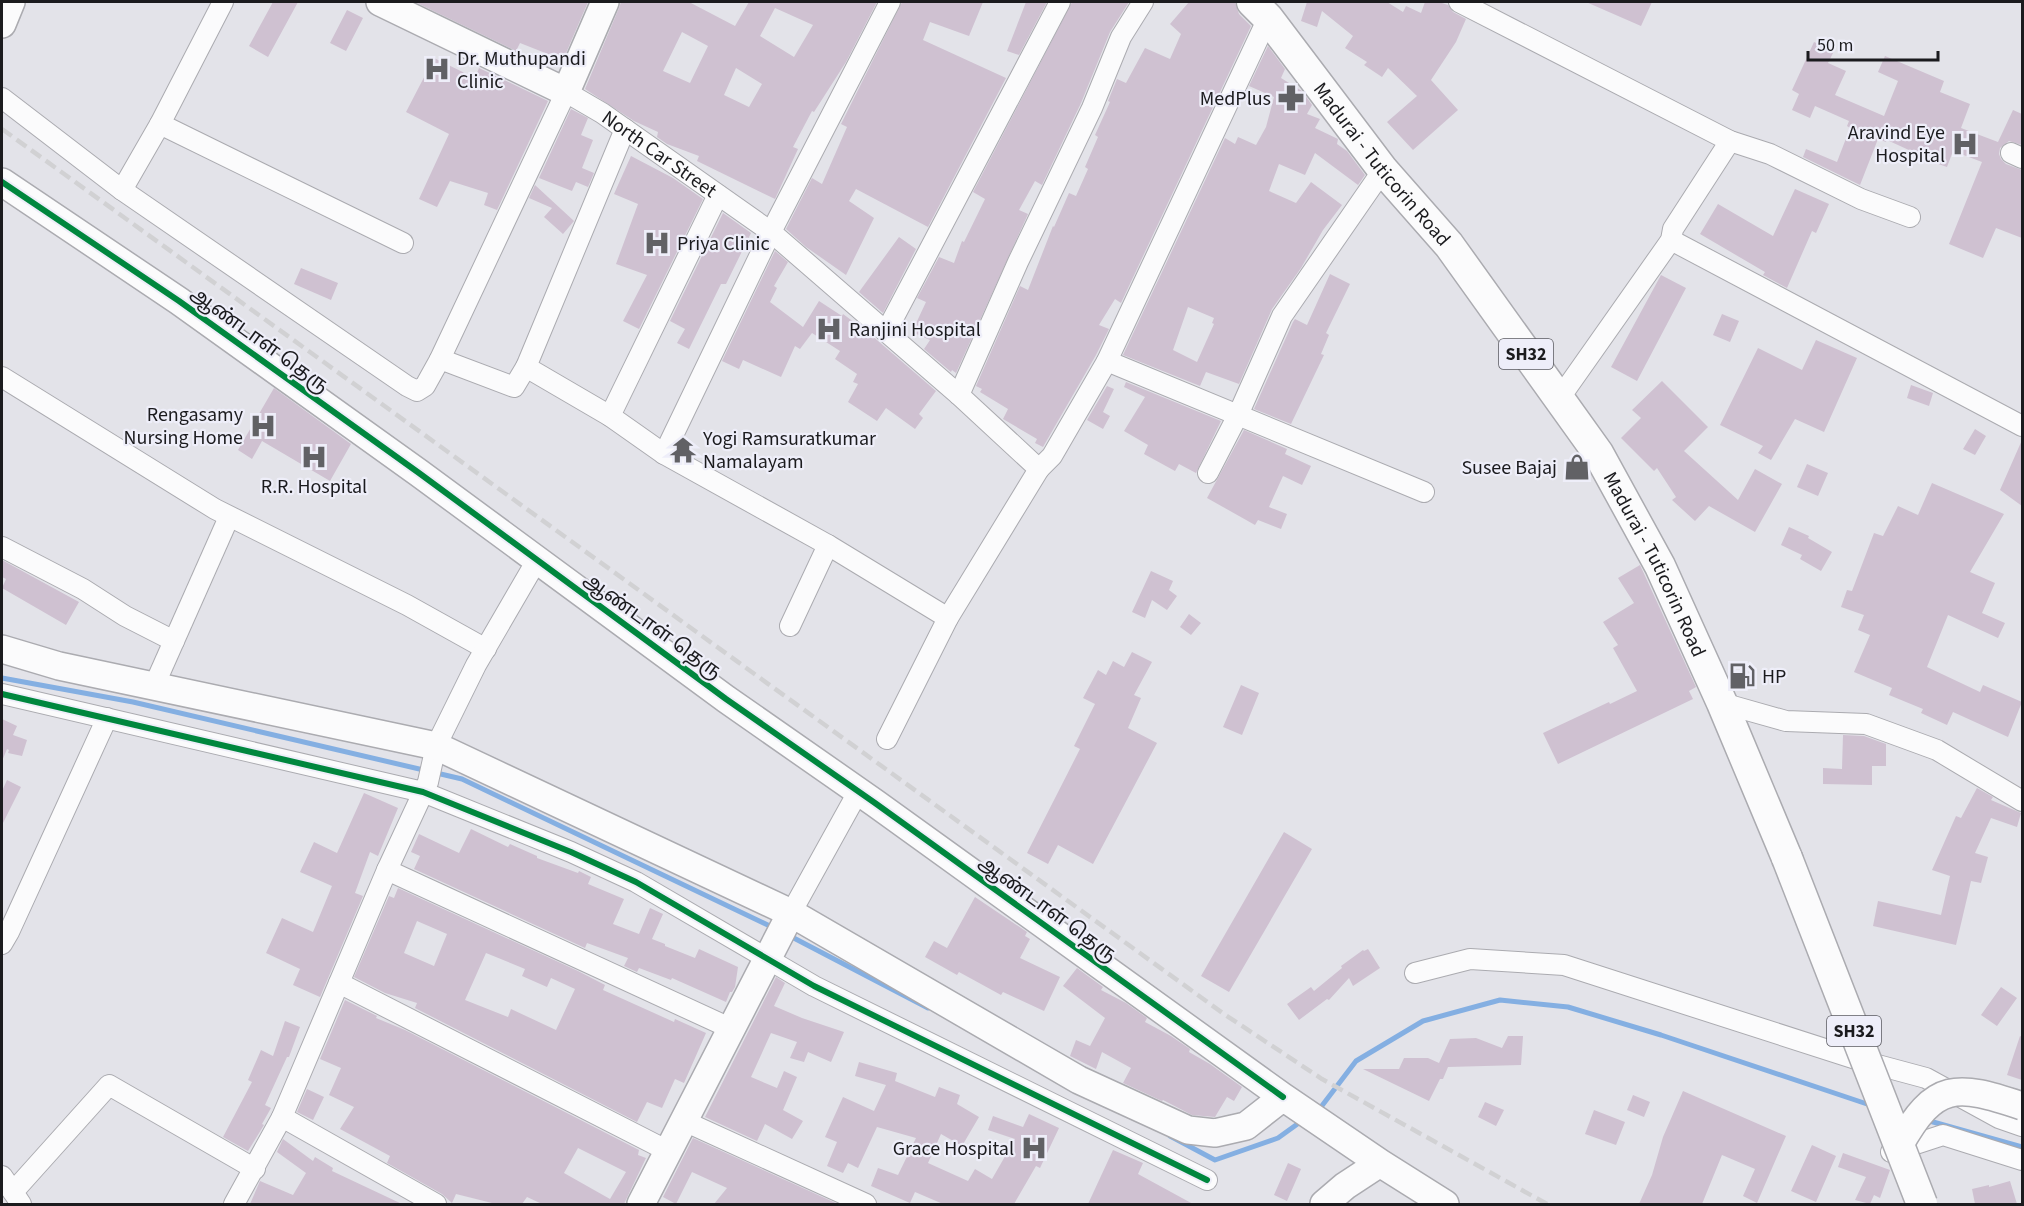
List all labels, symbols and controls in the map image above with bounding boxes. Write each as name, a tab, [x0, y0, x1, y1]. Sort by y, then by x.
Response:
scale bar	[1808, 24, 1938, 62]
text: 50 m	[1817, 33, 1853, 58]
place label: Dr. Muthupandi Clinic	[457, 45, 586, 96]
hospital icon: Dr. Muthupandi Clinic	[422, 54, 452, 84]
street label: Madurai - Tuticorin Road	[1306, 77, 1457, 253]
pharmacy icon: MedPlus	[1276, 83, 1306, 113]
place label: MedPlus	[1200, 85, 1271, 113]
street label: North Car Street	[596, 104, 723, 205]
place label: Aravind Eye Hospital	[1848, 119, 1945, 170]
hospital icon: Aravind Eye Hospital	[1950, 129, 1980, 159]
hospital icon: Priya Clinic	[642, 228, 672, 258]
place label: Priya Clinic	[677, 230, 770, 258]
street label: ஆண்டாள் தெரு	[184, 280, 334, 400]
hospital icon: Ranjini Hospital	[814, 314, 844, 344]
place label: Ranjini Hospital	[849, 316, 981, 344]
road number: SH32	[1499, 339, 1553, 369]
place label: Rengasamy Nursing Home	[124, 401, 244, 452]
hospital icon: Rengasamy Nursing Home	[248, 411, 278, 441]
place label: Yogi Ramsuratkumar Namalayam	[702, 425, 876, 476]
temple icon: Yogi Ramsuratkumar Namalayam	[668, 435, 698, 465]
hospital icon: R.R. Hospital	[299, 442, 329, 472]
shop icon: Susee Bajaj	[1562, 452, 1592, 482]
place label: Susee Bajaj	[1461, 454, 1557, 482]
street label: Madurai - Tuticorin Road	[1596, 467, 1712, 662]
place label: R.R. Hospital	[261, 473, 367, 501]
street label: ஆண்டாள் தெரு	[577, 566, 727, 686]
fuel station icon: HP	[1727, 661, 1757, 691]
place label: HP	[1762, 663, 1786, 691]
street label: ஆண்டாள் தெரு	[972, 849, 1122, 969]
road number: SH32	[1827, 1016, 1881, 1046]
hospital icon: Grace Hospital	[1019, 1133, 1049, 1163]
place label: Grace Hospital	[893, 1135, 1014, 1163]

